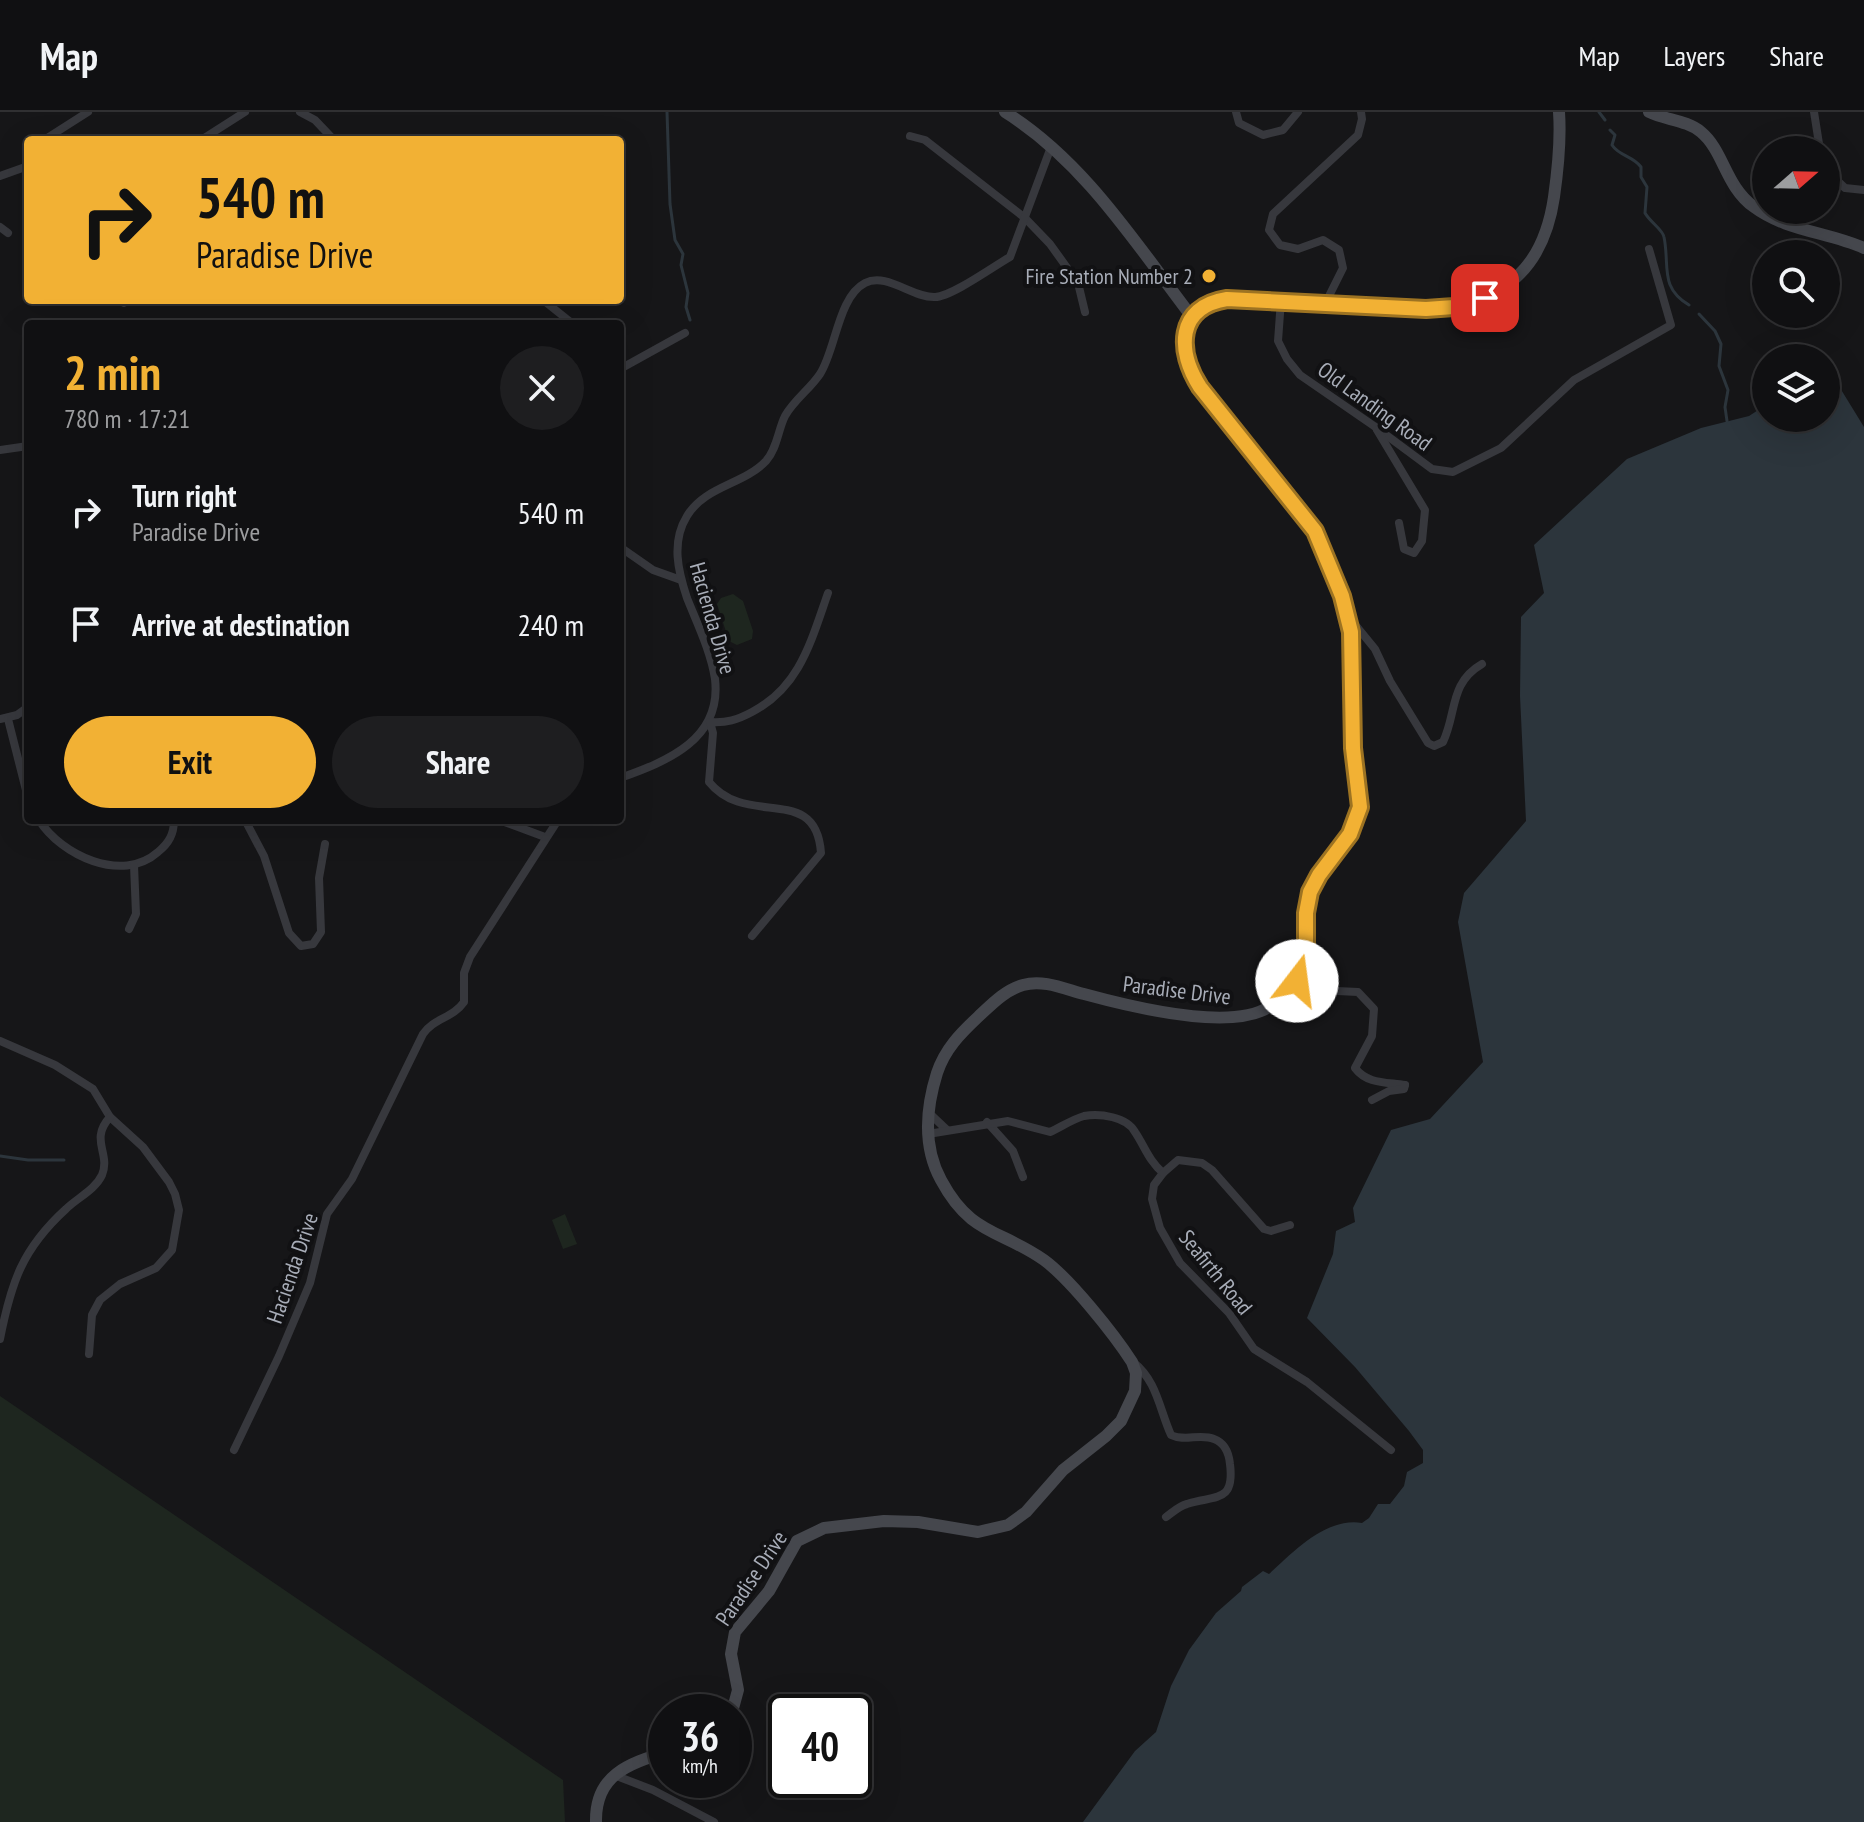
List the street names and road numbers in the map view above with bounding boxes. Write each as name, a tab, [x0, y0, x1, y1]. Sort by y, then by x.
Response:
street label: Old Landing Road	[1312, 355, 1438, 457]
street label: Hacienda Drive	[684, 559, 742, 677]
street label: Paradise Drive	[1121, 969, 1233, 1011]
street label: Hacienda Drive	[260, 1209, 324, 1327]
street label: Seafirth Road	[1173, 1224, 1259, 1320]
street label: Paradise Drive	[709, 1525, 793, 1631]

